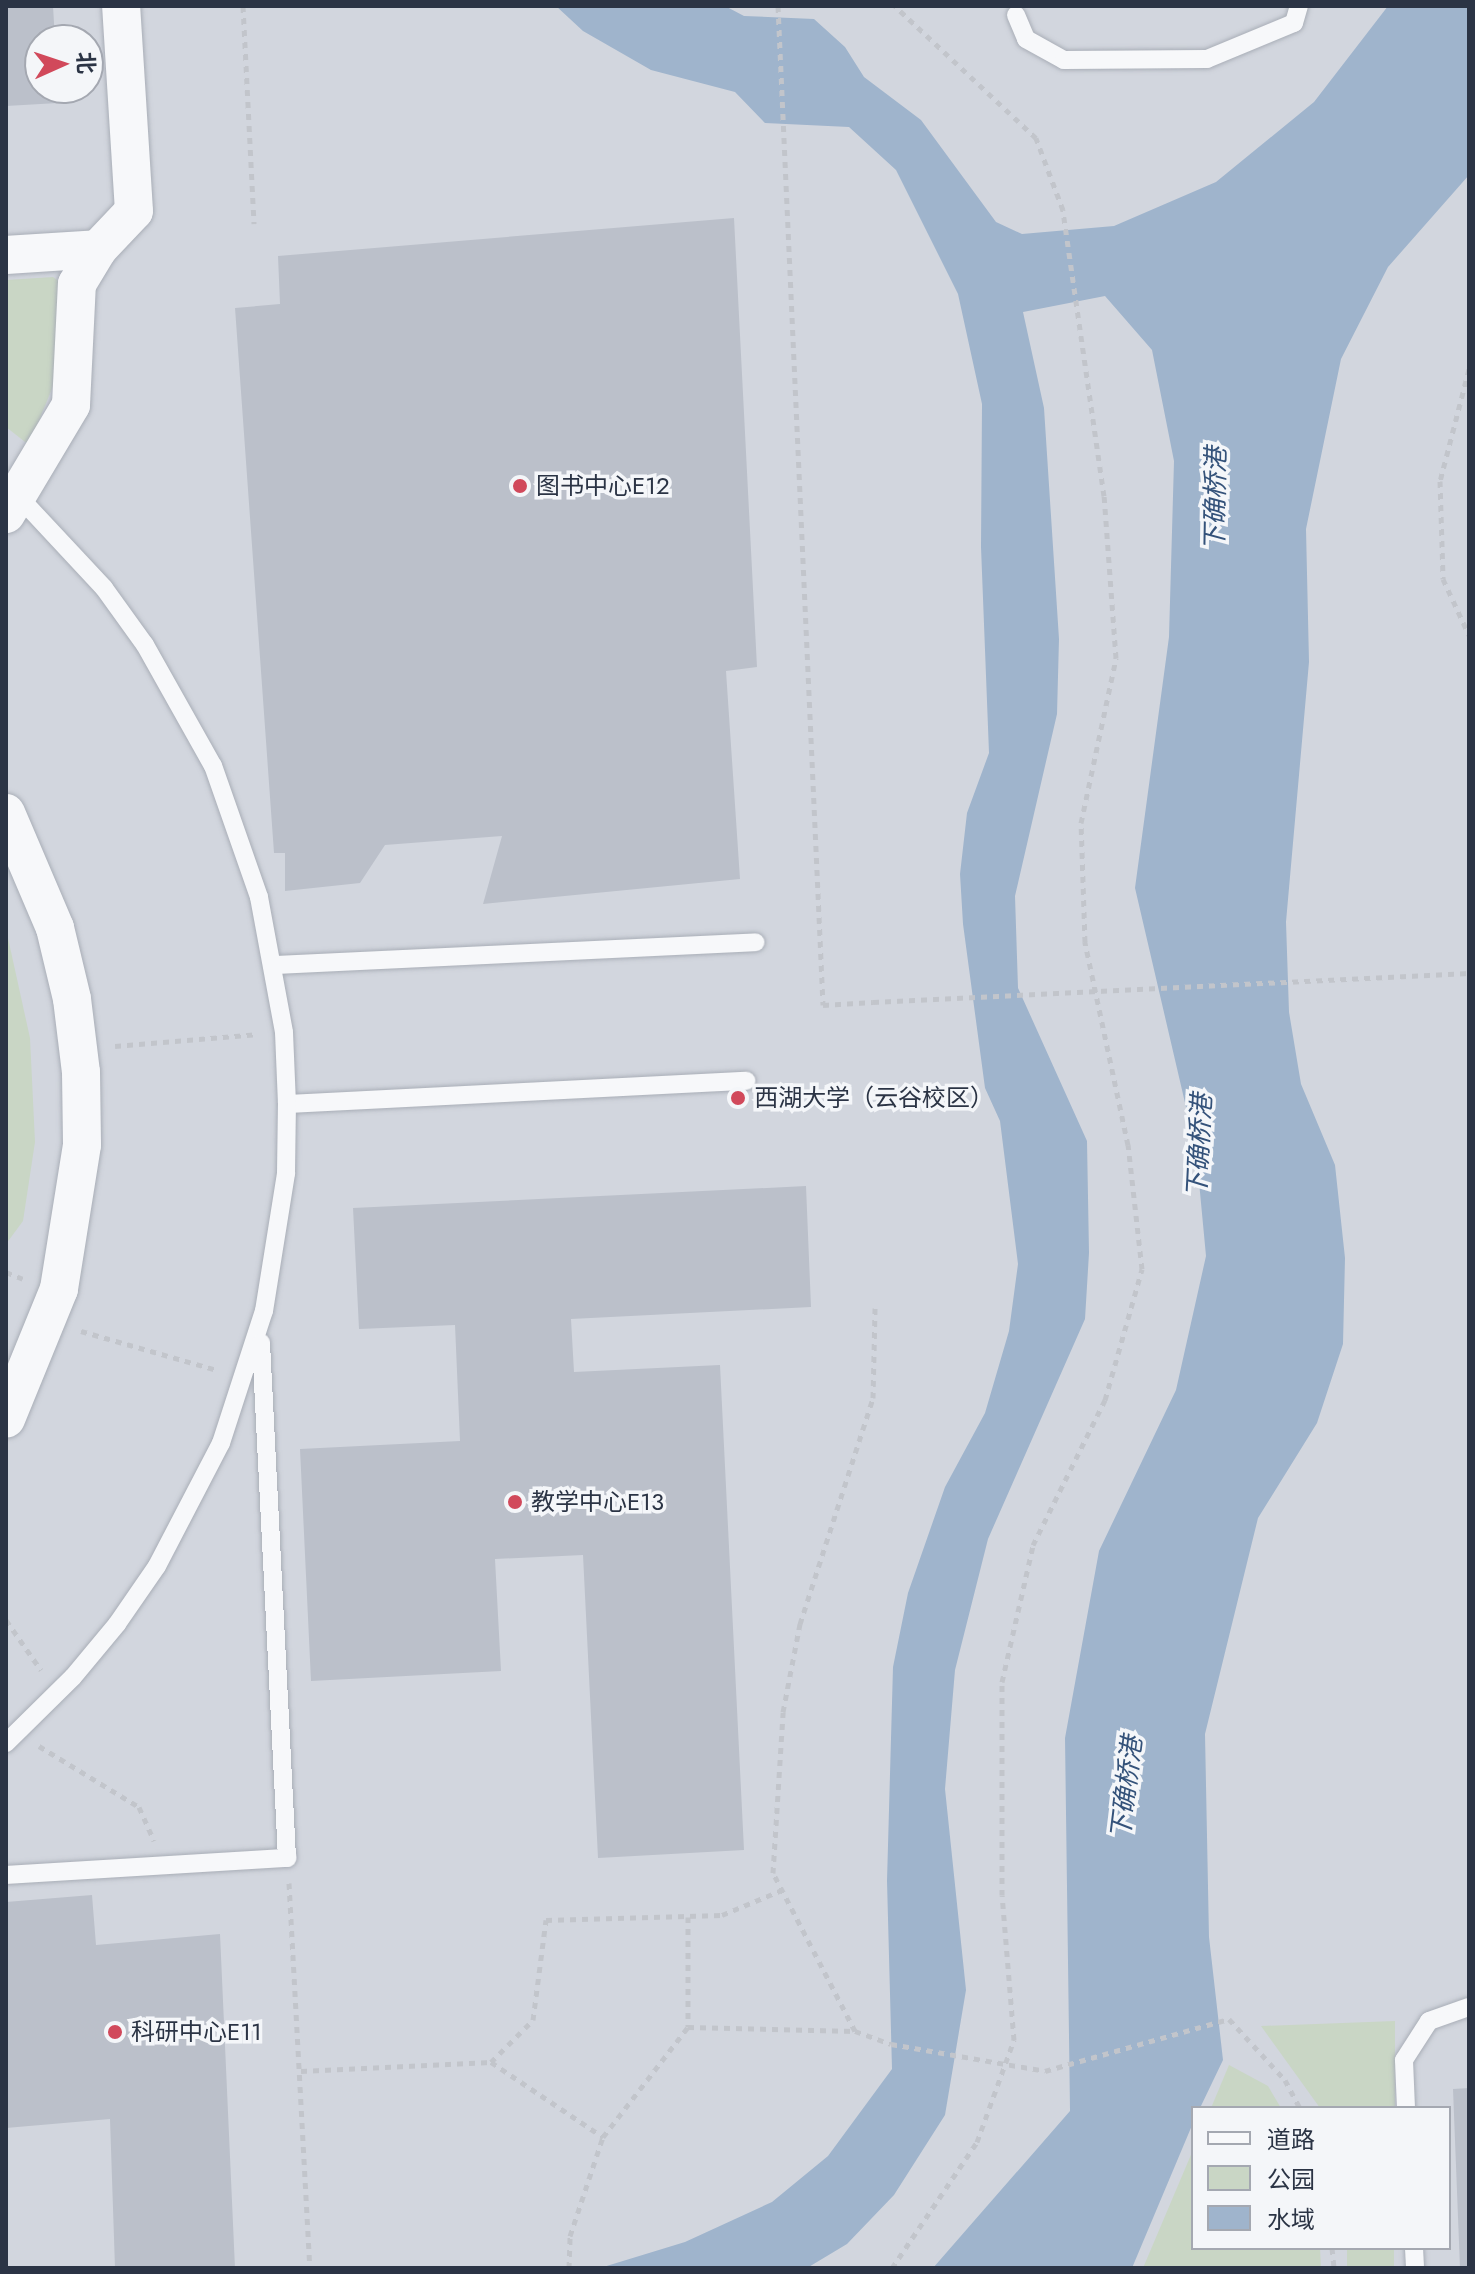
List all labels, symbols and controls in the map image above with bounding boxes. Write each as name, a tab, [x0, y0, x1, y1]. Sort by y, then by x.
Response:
north arrow	[24, 24, 104, 104]
text: 北	[69, 51, 103, 75]
water label: 下确桥港	[1199, 447, 1233, 551]
place label: 图书中心E12	[536, 472, 670, 500]
marker: 图书中心E12	[511, 477, 529, 495]
place label: 西湖大学（云谷校区）	[754, 1084, 994, 1112]
marker: 西湖大学（云谷校区）	[729, 1089, 747, 1107]
water label: 下确桥港	[1182, 1093, 1218, 1199]
place label: 教学中心E13	[531, 1488, 664, 1516]
marker: 教学中心E13	[506, 1493, 524, 1511]
water label: 下确桥港	[1105, 1734, 1149, 1842]
place label: 科研中心E11	[131, 2018, 262, 2046]
marker: 科研中心E11	[106, 2023, 124, 2041]
legend	[1191, 2106, 1451, 2250]
text: 道路	[1267, 2122, 1315, 2157]
text: 公园	[1267, 2162, 1315, 2197]
text: 水域	[1267, 2202, 1315, 2237]

